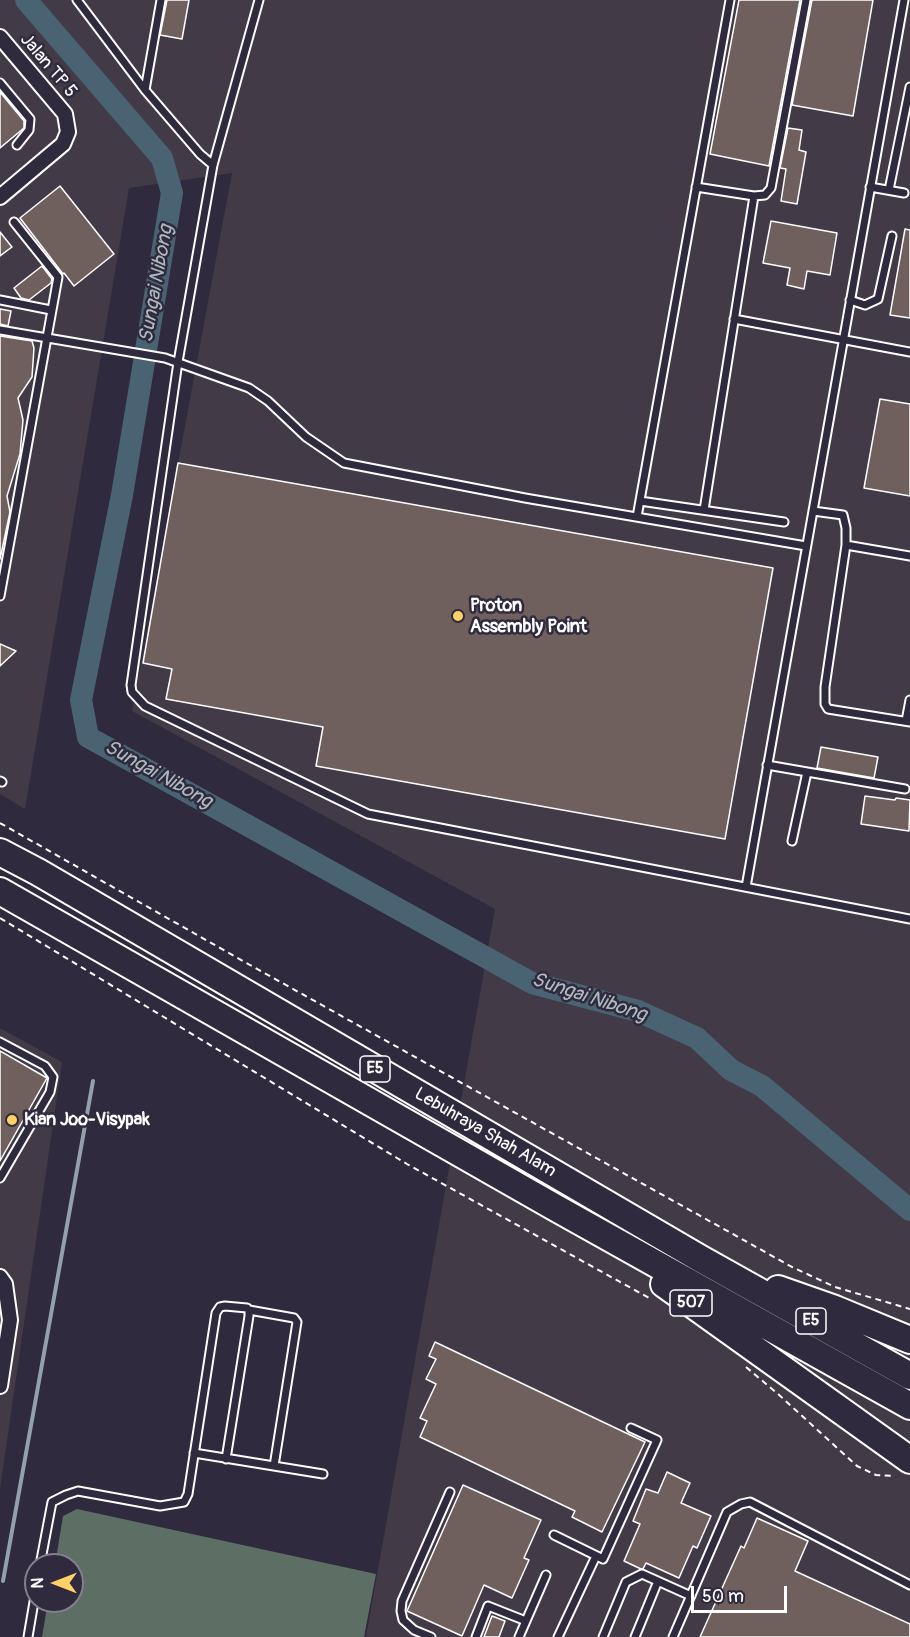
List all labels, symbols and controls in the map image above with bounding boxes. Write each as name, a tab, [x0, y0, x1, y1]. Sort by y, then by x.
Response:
street label: Jalan TP 5	[15, 30, 81, 102]
water label: Sungai Nibong	[135, 223, 179, 345]
place label: Proton Assembly Point	[470, 595, 587, 638]
marker: Proton Assembly Point	[451, 609, 465, 623]
water label: Sungai Nibong	[100, 736, 216, 814]
water label: Sungai Nibong	[529, 968, 649, 1028]
road number: E5	[360, 1056, 390, 1082]
street label: Lebuhraya Shah Alam	[410, 1084, 560, 1182]
place label: Kian Joo-Visypak	[24, 1109, 150, 1131]
marker: Kian Joo-Visypak	[5, 1113, 19, 1127]
road number: 507	[670, 1290, 712, 1316]
road number: E5	[796, 1308, 826, 1334]
north arrow	[24, 1553, 84, 1613]
scale bar	[694, 1574, 790, 1612]
text: N	[28, 1578, 48, 1588]
text: 50 m	[702, 1585, 744, 1608]

